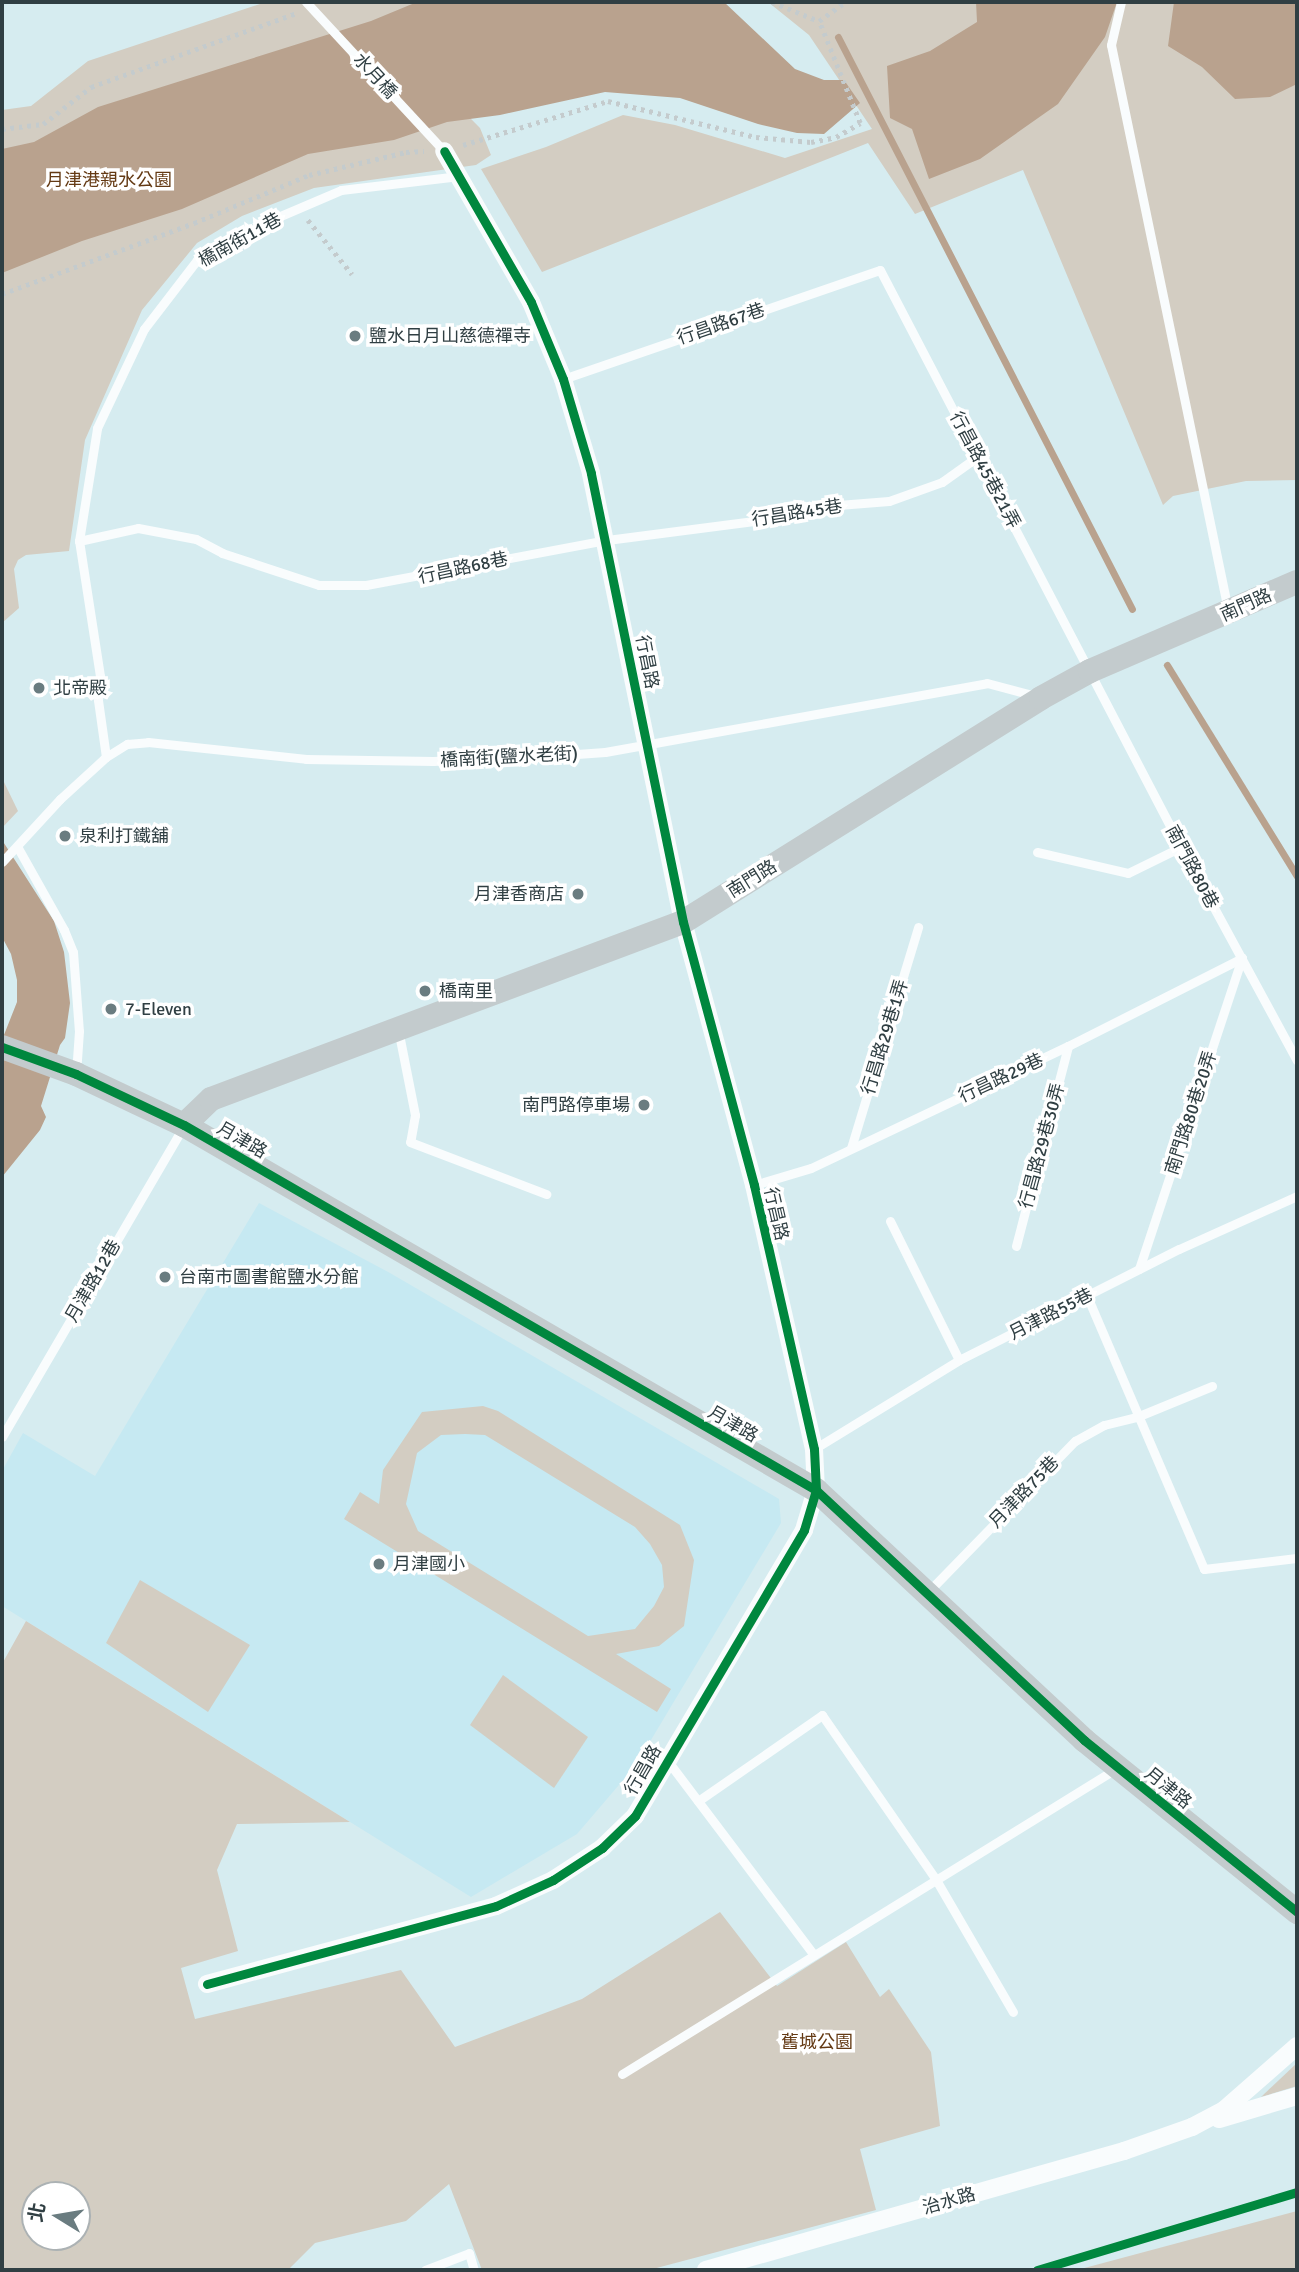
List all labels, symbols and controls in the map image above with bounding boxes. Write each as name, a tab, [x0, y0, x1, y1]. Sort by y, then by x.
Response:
street label: 水月橋	[349, 49, 401, 103]
park label: 月津港親水公園	[46, 169, 172, 191]
street label: 橋南街11巷	[195, 208, 285, 272]
street label: 行昌路67巷	[674, 299, 768, 349]
place label: 鹽水日月山慈德禪寺	[369, 325, 531, 347]
marker: 鹽水日月山慈德禪寺	[347, 328, 363, 344]
street label: 行昌路45巷21弄	[945, 408, 1025, 532]
street label: 行昌路45巷	[750, 495, 844, 531]
street label: 行昌路68巷	[416, 548, 510, 588]
street label: 南門路	[1217, 584, 1275, 626]
street label: 行昌路	[631, 633, 663, 691]
place label: 北帝殿	[53, 677, 107, 699]
marker: 北帝殿	[31, 680, 47, 696]
street label: 橋南街(鹽水老街)	[440, 743, 578, 771]
street label: 南門路80巷	[1161, 822, 1223, 912]
place label: 泉利打鐵舖	[79, 825, 169, 847]
marker: 泉利打鐵舖	[57, 828, 73, 844]
street label: 南門路	[723, 856, 781, 902]
place label: 月津香商店	[474, 883, 564, 905]
marker: 月津香商店	[570, 886, 586, 902]
street label: 行昌路29巷1弄	[857, 977, 913, 1097]
place label: 橋南里	[439, 980, 493, 1002]
marker: 橋南里	[417, 983, 433, 999]
place label: 7-Eleven	[125, 998, 192, 1020]
marker: 7-Eleven	[103, 1001, 119, 1017]
street label: 南門路80巷20弄	[1161, 1048, 1221, 1178]
street label: 行昌路29巷	[955, 1049, 1047, 1107]
street label: 行昌路29巷30弄	[1015, 1081, 1069, 1211]
place label: 南門路停車場	[522, 1094, 630, 1116]
marker: 南門路停車場	[636, 1097, 652, 1113]
street label: 月津路	[213, 1117, 271, 1163]
street label: 行昌路	[759, 1185, 793, 1243]
street label: 月津路12巷	[61, 1236, 125, 1326]
place label: 台南市圖書館鹽水分館	[179, 1266, 359, 1288]
marker: 台南市圖書館鹽水分館	[157, 1269, 173, 1285]
street label: 月津路55巷	[1005, 1284, 1097, 1344]
street label: 月津路	[704, 1401, 762, 1447]
street label: 月津路75巷	[984, 1452, 1064, 1532]
place label: 月津國小	[393, 1553, 465, 1575]
marker: 月津國小	[371, 1556, 387, 1572]
street label: 行昌路	[620, 1741, 666, 1799]
street label: 月津路	[1140, 1763, 1196, 1813]
park label: 舊城公園	[781, 2031, 853, 2053]
north arrow	[21, 2181, 91, 2251]
street label: 治水路	[920, 2183, 978, 2219]
text: 北	[24, 2201, 51, 2224]

